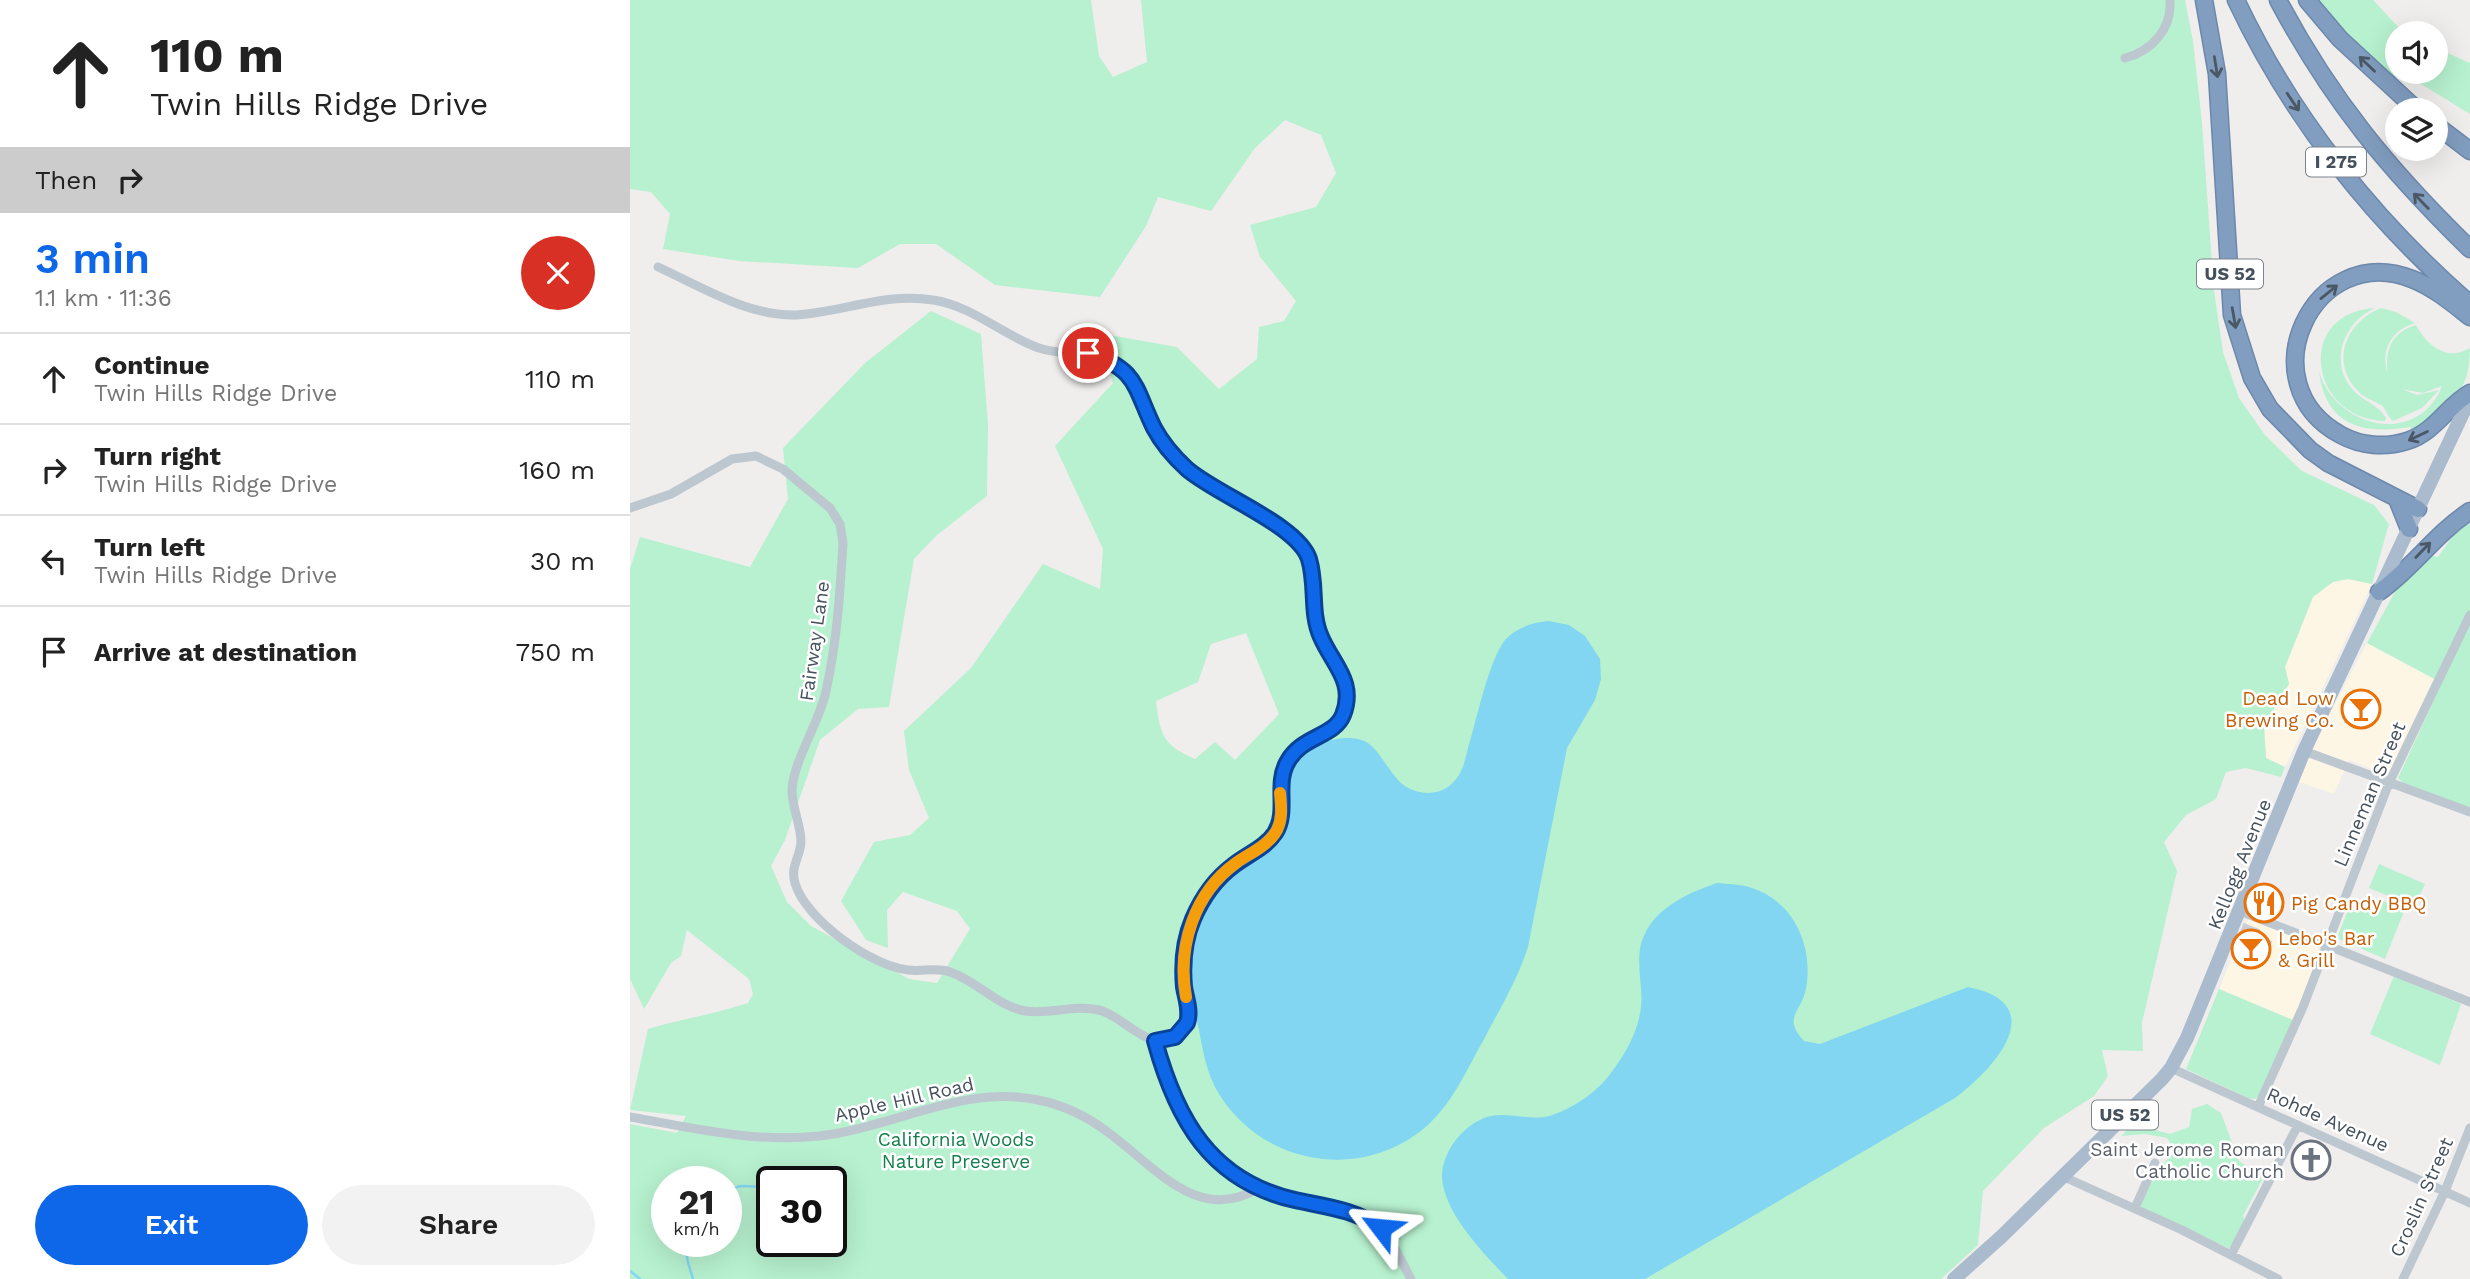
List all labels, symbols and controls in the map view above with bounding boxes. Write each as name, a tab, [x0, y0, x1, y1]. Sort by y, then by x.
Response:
map controls	[2385, 21, 2448, 161]
button: sound	[2385, 21, 2448, 84]
text: 110 m	[150, 26, 284, 84]
icon: ahead	[35, 28, 126, 119]
one-way arrow	[2210, 55, 2223, 78]
one-way arrow	[2358, 56, 2375, 73]
text: Twin Hills Ridge Drive	[150, 85, 488, 123]
one-way arrow	[2286, 92, 2300, 112]
button: layers	[2385, 98, 2448, 161]
road number: I 275	[2306, 148, 2366, 176]
icon: right	[111, 161, 149, 199]
text: Then	[35, 165, 97, 195]
one-way arrow	[2413, 193, 2430, 210]
text: 3 min	[35, 234, 150, 283]
button: close	[521, 236, 595, 310]
road number: US 52	[2197, 260, 2263, 288]
one-way arrow	[2319, 284, 2337, 299]
text: 1.1 km · 11:36	[35, 285, 172, 312]
one-way arrow	[2228, 306, 2241, 329]
pin	[1058, 323, 1118, 383]
icon: arrive	[1069, 334, 1107, 372]
text: Continue	[94, 350, 210, 380]
icon: ahead	[35, 360, 73, 398]
text: 110 m	[525, 364, 595, 394]
text: Twin Hills Ridge Drive	[94, 380, 337, 407]
one-way arrow	[2408, 429, 2429, 443]
text: Turn right	[94, 441, 221, 471]
icon: right	[35, 451, 73, 489]
text: 160 m	[519, 455, 595, 485]
text: Twin Hills Ridge Drive	[94, 471, 337, 498]
text: Turn left	[94, 532, 205, 562]
icon: left	[35, 542, 73, 580]
one-way arrow	[2415, 542, 2432, 559]
text: 30 m	[530, 546, 595, 576]
text: Twin Hills Ridge Drive	[94, 562, 337, 589]
street label: Fairway Lane	[795, 580, 834, 702]
icon: arrive	[35, 633, 73, 671]
text: Arrive at destination	[94, 637, 357, 667]
text: 750 m	[515, 637, 595, 667]
place label: Dead Low Brewing Co.	[2225, 687, 2334, 732]
bar icon: Dead Low Brewing Co.	[2340, 688, 2382, 730]
street label: Linneman Street	[2329, 718, 2410, 870]
street label: Kellogg Avenue	[2203, 796, 2276, 933]
restaurant icon: Pig Candy BBQ	[2243, 882, 2285, 924]
place label: Pig Candy BBQ	[2291, 892, 2427, 915]
place label: Lebo's Bar & Grill	[2278, 927, 2375, 972]
bar icon: Lebo's Bar & Grill	[2230, 928, 2272, 970]
street label: Apple Hill Road	[832, 1072, 976, 1127]
street label: Rohde Avenue	[2263, 1082, 2392, 1157]
road number: US 52	[2092, 1100, 2158, 1130]
park label: California Woods Nature Preserve	[878, 1128, 1034, 1173]
street label: Croslin Street	[2385, 1134, 2458, 1260]
place label: Saint Jerome Roman Catholic Church	[2090, 1138, 2284, 1183]
church icon: Saint Jerome Roman Catholic Church	[2290, 1139, 2332, 1181]
speed limit sign: 30	[756, 1166, 847, 1257]
text: 21	[679, 1181, 714, 1223]
button: Exit	[35, 1185, 308, 1265]
button: Share	[322, 1185, 595, 1265]
position arrow	[1344, 1191, 1418, 1265]
text: km/h	[673, 1218, 720, 1239]

